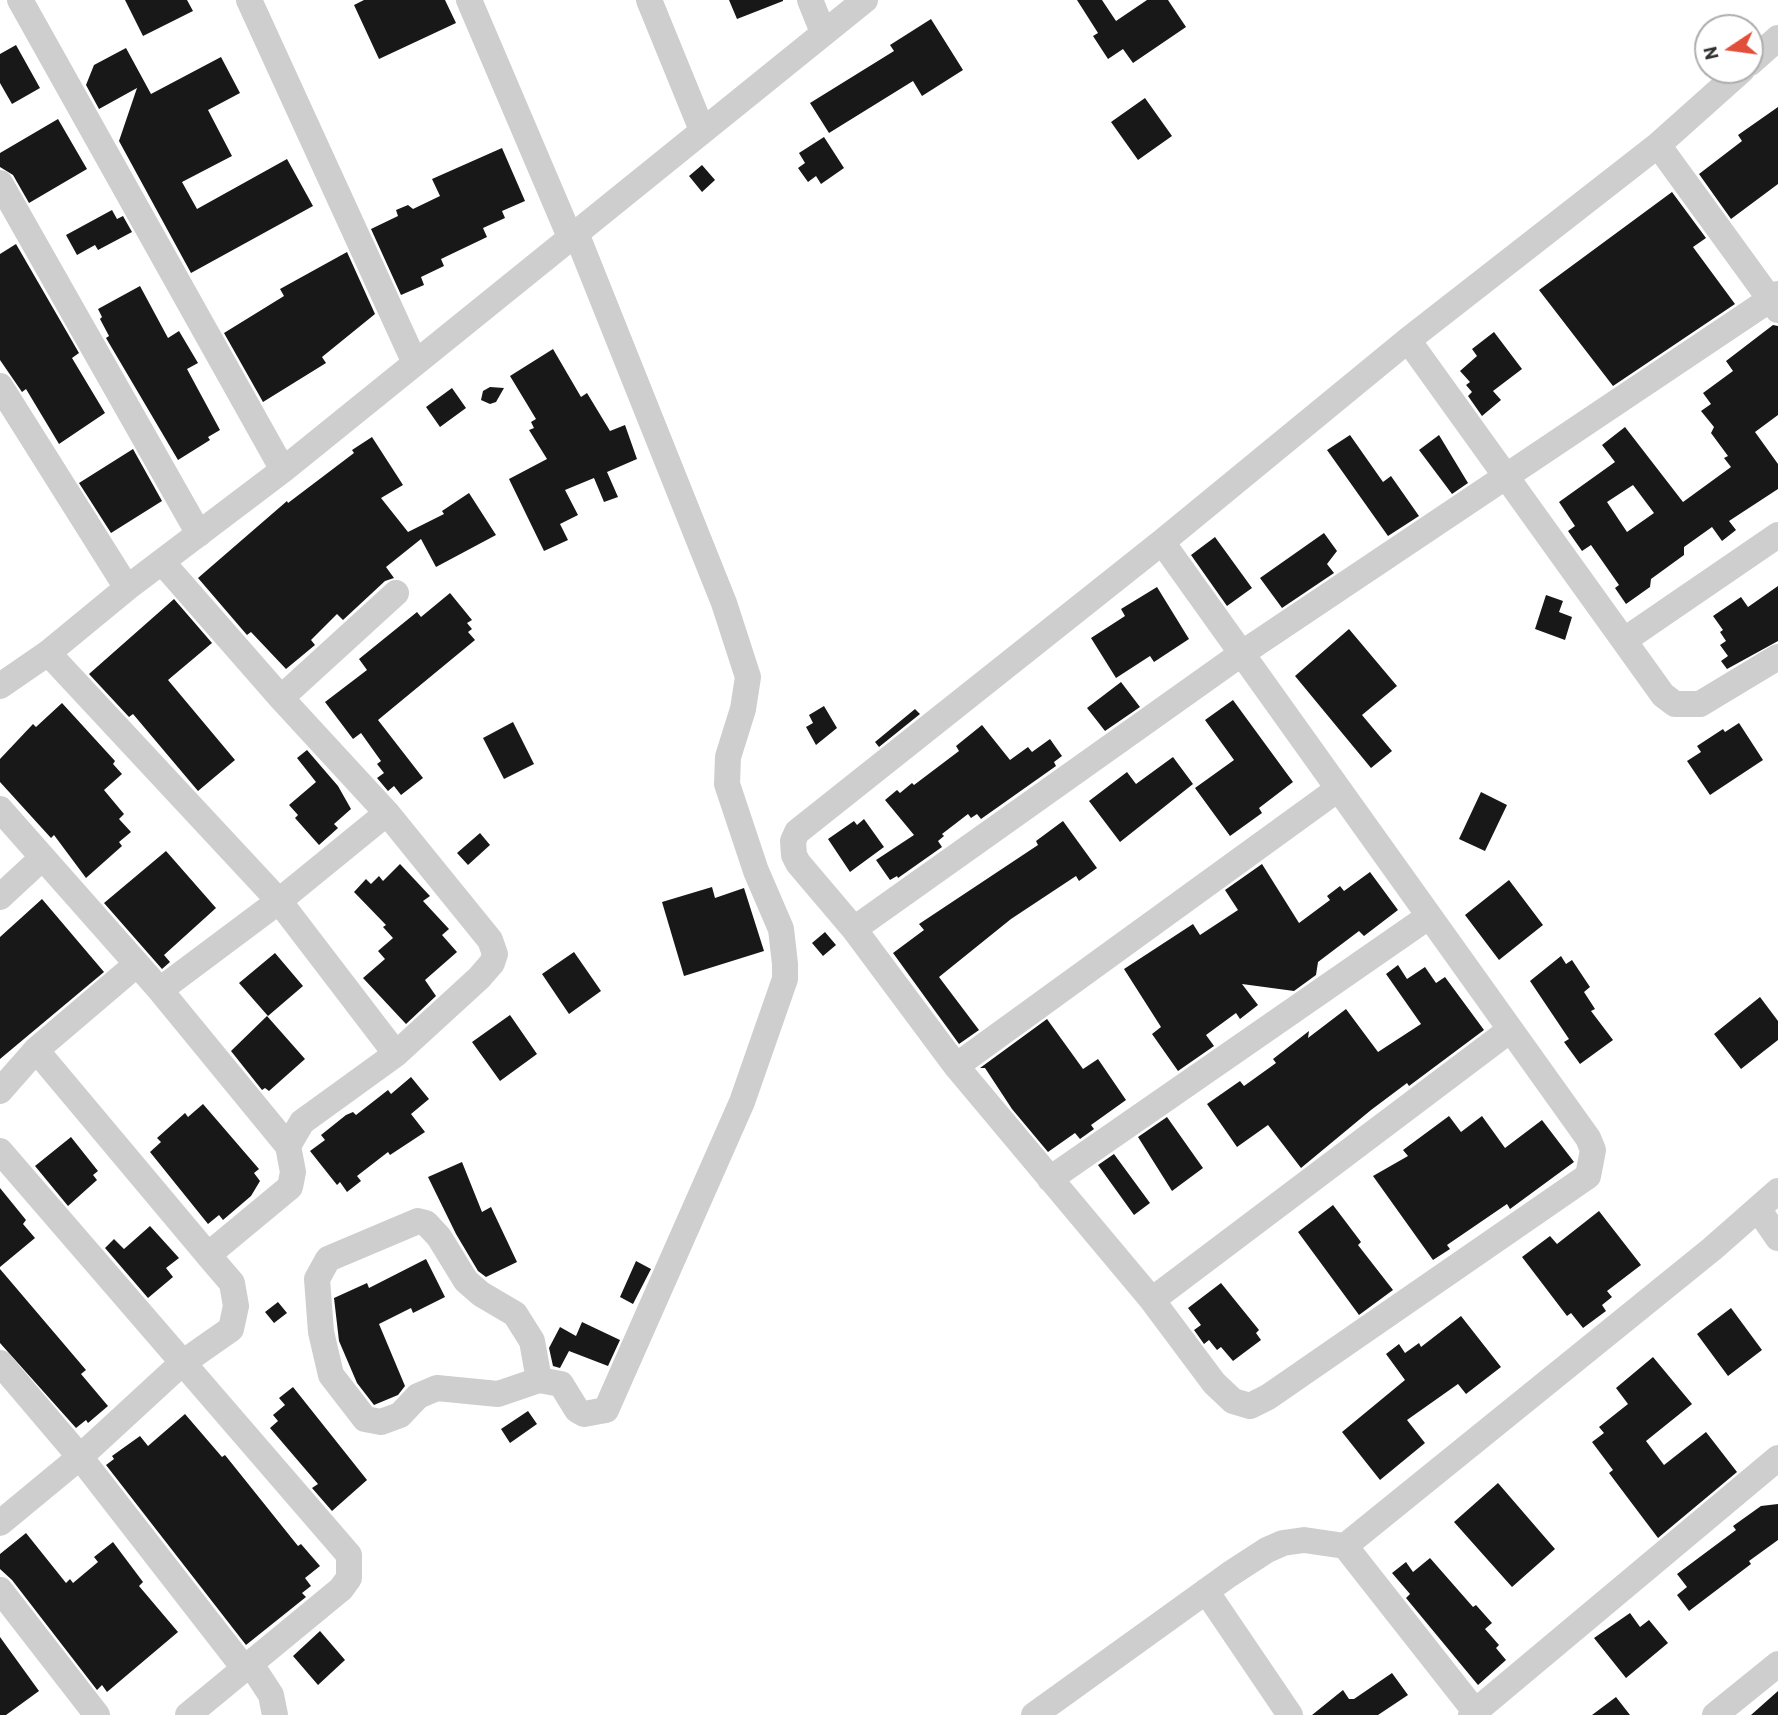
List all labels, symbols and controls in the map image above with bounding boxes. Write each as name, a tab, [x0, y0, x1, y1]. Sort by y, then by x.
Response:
north arrow	[1694, 14, 1764, 84]
text: N	[1697, 45, 1723, 62]

